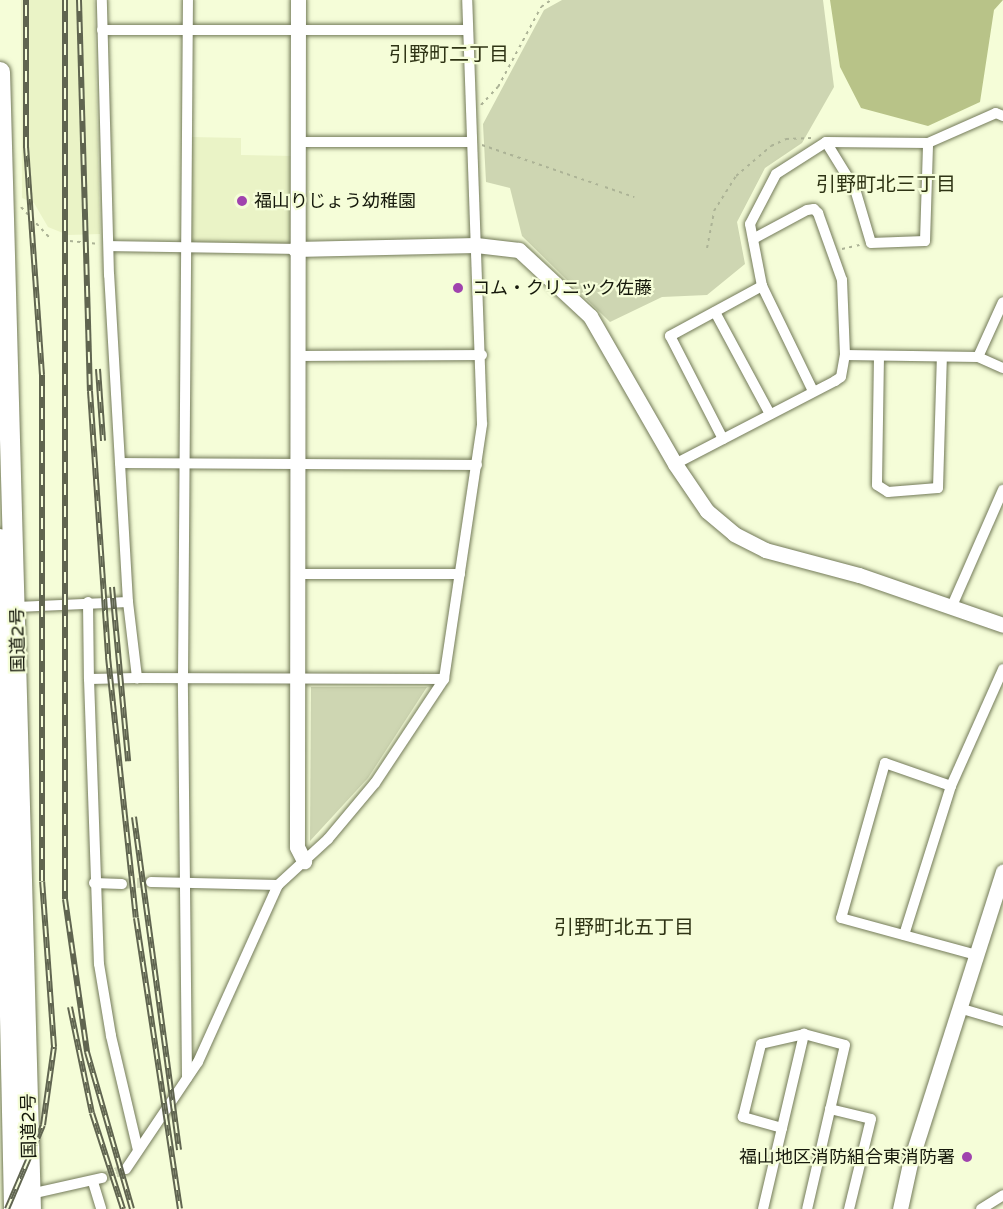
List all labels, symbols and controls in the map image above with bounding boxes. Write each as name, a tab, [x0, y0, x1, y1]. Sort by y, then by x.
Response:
district label: 引野町二丁目	[389, 43, 509, 67]
district label: 引野町北三丁目	[816, 173, 956, 197]
place label: 福山りじょう幼稚園	[254, 190, 416, 212]
marker: 福山りじょう幼稚園	[235, 194, 249, 208]
place label: コム・クリニック佐藤	[472, 277, 652, 299]
marker: コム・クリニック佐藤	[449, 279, 467, 297]
street label: 国道2号	[7, 607, 29, 673]
district label: 引野町北五丁目	[554, 916, 694, 940]
street label: 国道2号	[18, 1093, 40, 1159]
place label: 福山地区消防組合東消防署	[739, 1146, 955, 1168]
marker: 福山地区消防組合東消防署	[960, 1150, 974, 1164]

